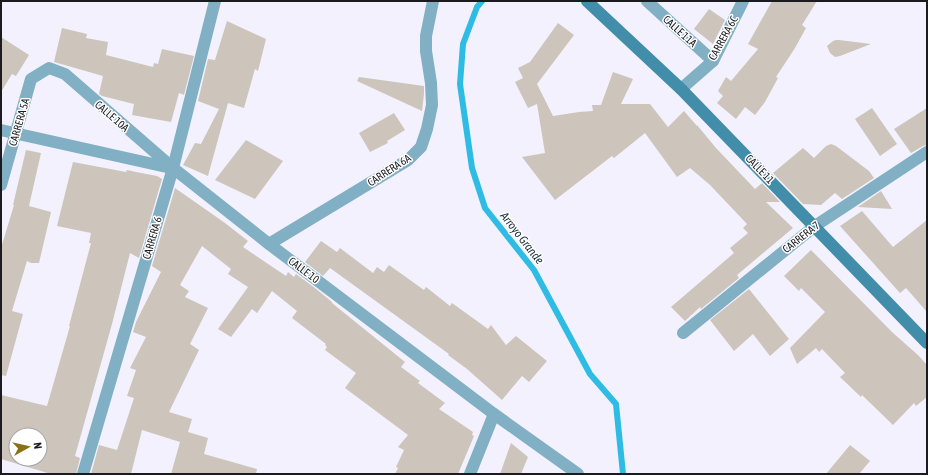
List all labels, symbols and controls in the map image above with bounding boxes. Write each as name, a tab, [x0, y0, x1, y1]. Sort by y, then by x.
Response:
street label: CALLE 11A	[661, 13, 700, 50]
street label: CARRERA 6C	[706, 14, 740, 62]
street label: CARRERA 5A	[6, 96, 32, 147]
street label: CALLE 10A	[93, 98, 132, 134]
street label: CARRERA 6A	[365, 151, 413, 188]
street label: CALLE 11	[743, 152, 777, 186]
water label: Arroyo Grande	[497, 208, 547, 267]
street label: CARRERA 6	[140, 215, 164, 261]
street label: CARRERA 7	[780, 219, 822, 255]
street label: CALLE 10	[286, 255, 322, 285]
north arrow	[8, 427, 48, 467]
text: N	[32, 442, 44, 450]

